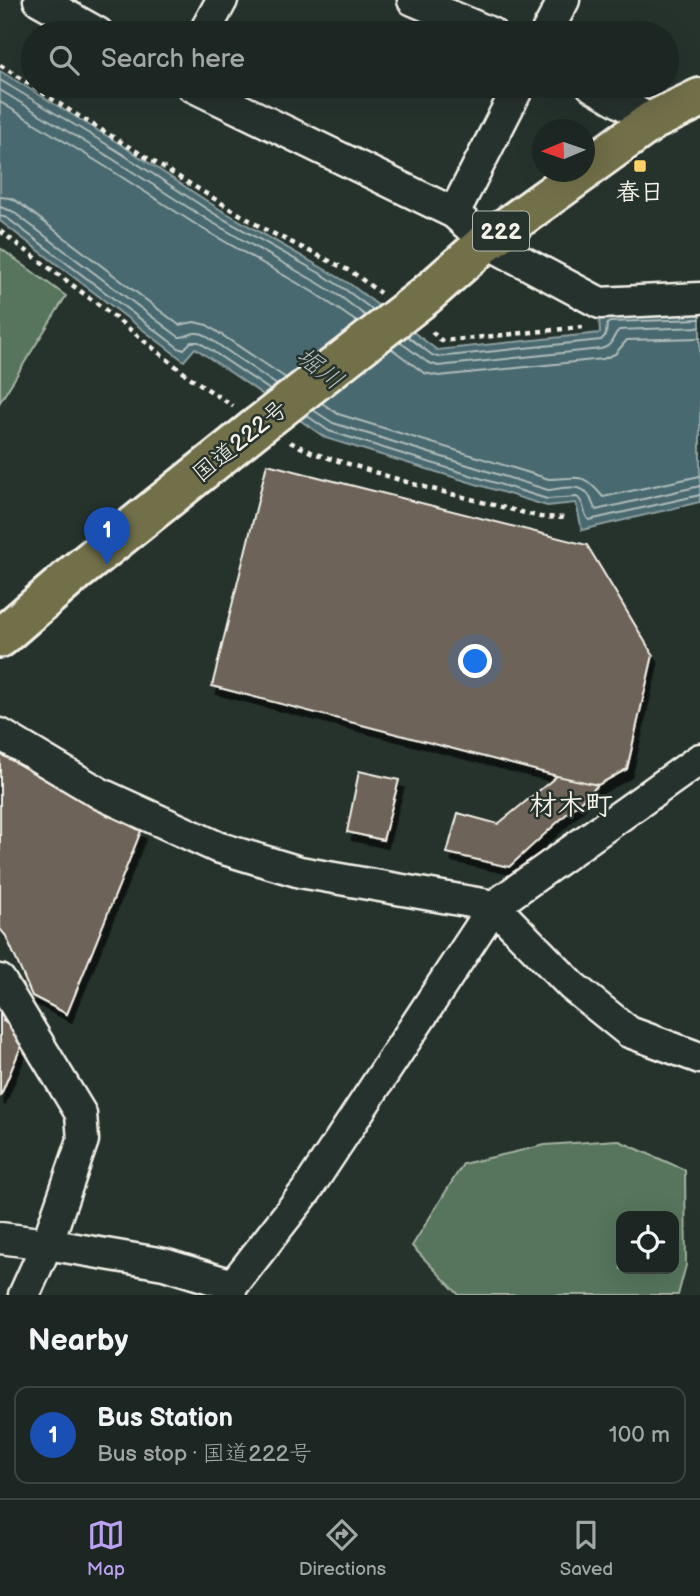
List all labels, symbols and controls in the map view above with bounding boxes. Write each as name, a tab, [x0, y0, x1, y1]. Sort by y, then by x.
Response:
search box	[21, 21, 679, 98]
icon: search	[45, 41, 83, 79]
text: Search here	[101, 44, 245, 75]
north arrow	[532, 119, 595, 182]
marker: 春日	[632, 158, 648, 174]
place label: 春日	[616, 178, 664, 207]
road number: 222	[473, 212, 529, 250]
water label: 堀川	[289, 341, 349, 397]
street label: 国道222号	[187, 394, 294, 489]
pin: 1	[84, 507, 130, 565]
your location	[458, 644, 492, 678]
district label: 材木町	[529, 789, 613, 822]
map controls	[616, 1211, 679, 1274]
button: locate	[616, 1211, 679, 1274]
text: Nearby	[28, 1323, 128, 1359]
text: Bus Station	[97, 1403, 233, 1434]
text: 1	[48, 1421, 58, 1449]
text: 100 m	[609, 1421, 670, 1449]
text: Bus stop · 国道222号	[97, 1440, 312, 1468]
tab: Map	[87, 1516, 125, 1581]
tab: Directions	[299, 1516, 386, 1581]
tab: Saved	[560, 1516, 613, 1581]

